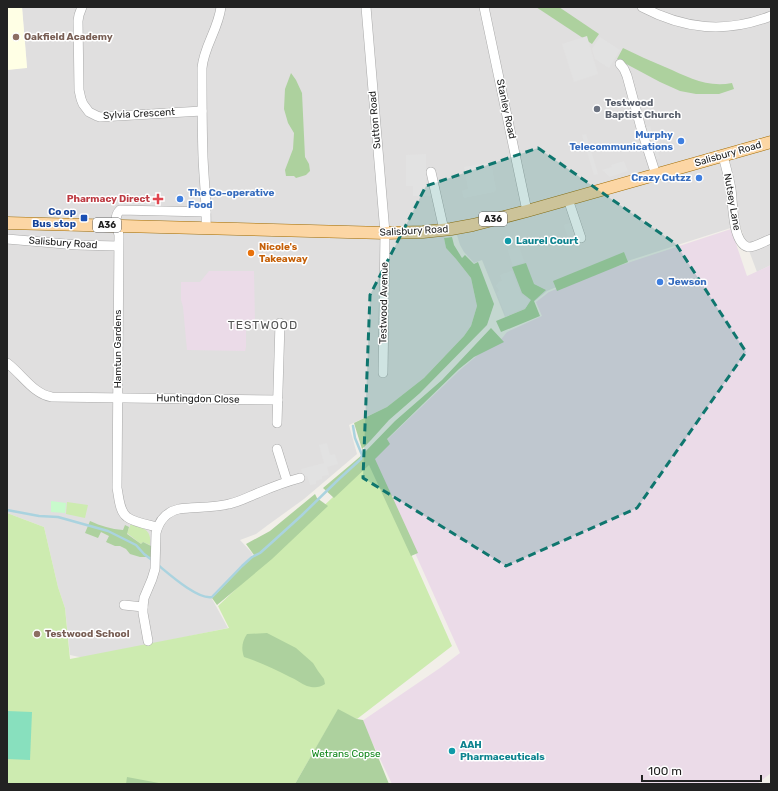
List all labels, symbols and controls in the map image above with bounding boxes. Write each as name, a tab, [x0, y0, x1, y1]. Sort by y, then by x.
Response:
place label: Oakfield Academy	[24, 31, 113, 43]
marker: Oakfield Academy	[11, 32, 21, 42]
street label: Stanley Road	[494, 78, 518, 140]
street label: Sutton Road	[366, 91, 384, 149]
place label: Testwood Baptist Church	[605, 97, 681, 121]
marker: Testwood Baptist Church	[592, 104, 602, 114]
street label: Sylvia Crescent	[103, 106, 175, 122]
place label: Murphy Telecommunications	[569, 129, 673, 153]
marker: Murphy Telecommunications	[676, 136, 686, 146]
street label: Salisbury Road	[693, 139, 763, 169]
place label: Crazy Cutzz	[631, 172, 691, 184]
street label: Nutsey Lane	[721, 172, 743, 232]
marker: Crazy Cutzz	[694, 173, 704, 183]
place label: The Co-operative Food	[188, 187, 275, 211]
place label: Pharmacy Direct	[67, 193, 150, 205]
marker: Pharmacy Direct	[153, 194, 163, 204]
marker: The Co-operative Food	[175, 194, 185, 204]
place label: Co op Bus stop	[32, 206, 76, 230]
road number: A36	[479, 212, 507, 226]
marker: Co op Bus stop	[79, 213, 89, 223]
road number: A36	[93, 218, 121, 232]
street label: Salisbury Road	[379, 223, 449, 239]
street label: Salisbury Road	[28, 235, 98, 251]
place label: Laurel Court	[516, 235, 579, 247]
marker: Laurel Court	[503, 236, 513, 246]
place label: Nicole's Takeaway	[259, 241, 308, 265]
marker: Nicole's Takeaway	[246, 248, 256, 258]
street label: Testwood Avenue	[377, 262, 391, 344]
place label: Jewson	[668, 276, 707, 288]
marker: Jewson	[655, 277, 665, 287]
street label: Hamtun Gardens	[112, 310, 124, 388]
district label: TESTWOOD	[228, 318, 298, 332]
street label: Huntingdon Close	[156, 392, 240, 406]
place label: Testwood School	[45, 628, 130, 640]
marker: Testwood School	[32, 629, 42, 639]
place label: AAH Pharmaceuticals	[460, 739, 545, 763]
marker: AAH Pharmaceuticals	[447, 746, 457, 756]
park label: Wetrans Copse	[311, 748, 381, 760]
scale bar	[642, 757, 761, 783]
text: 100 m	[648, 764, 682, 778]

